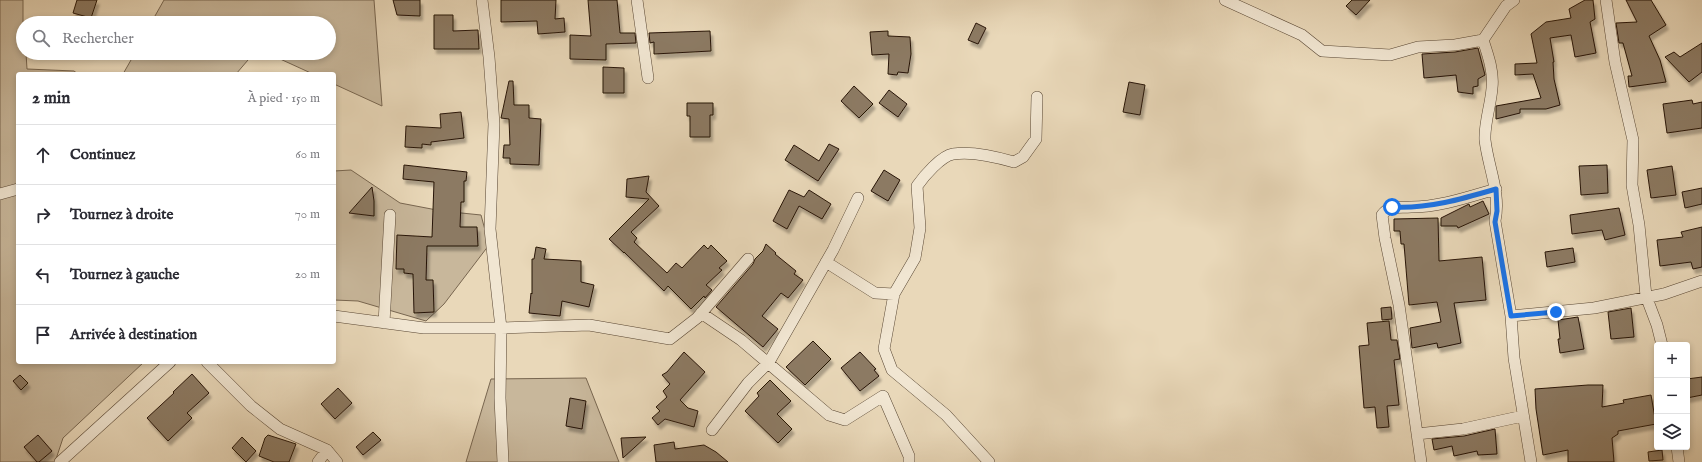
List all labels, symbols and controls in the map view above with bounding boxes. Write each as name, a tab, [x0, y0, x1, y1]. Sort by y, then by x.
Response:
search box	[16, 16, 336, 60]
icon: search	[30, 27, 52, 49]
text: Rechercher	[62, 29, 134, 48]
text: 2 min	[32, 88, 70, 109]
text: À pied · 150 m	[248, 90, 320, 107]
icon: ahead	[32, 144, 54, 166]
text: Continuez	[70, 145, 135, 164]
text: 60 m	[295, 146, 320, 163]
route start	[1383, 198, 1401, 216]
icon: right	[32, 204, 54, 226]
text: Tournez à droite	[70, 205, 173, 224]
text: 70 m	[295, 206, 320, 223]
icon: left	[32, 264, 54, 286]
text: Tournez à gauche	[70, 265, 179, 284]
text: 20 m	[295, 266, 320, 283]
route end	[1547, 303, 1565, 321]
icon: arrive	[32, 324, 54, 346]
text: Arrivée à destination	[70, 325, 197, 344]
map controls	[1654, 342, 1690, 450]
button: +	[1654, 342, 1690, 378]
button: −	[1654, 378, 1690, 414]
button: layers	[1654, 414, 1690, 450]

